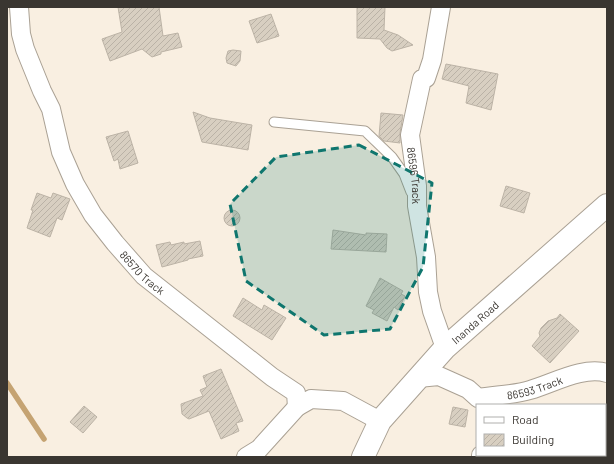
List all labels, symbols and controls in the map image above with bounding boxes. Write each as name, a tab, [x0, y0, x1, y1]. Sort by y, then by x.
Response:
street label: 86596 Track	[405, 146, 424, 204]
street label: 86570 Track	[118, 248, 168, 297]
street label: Inanda Road	[448, 298, 501, 346]
street label: 86593 Track	[506, 372, 564, 401]
legend	[476, 404, 606, 456]
text: Road	[512, 412, 539, 426]
text: Building	[512, 432, 554, 446]

